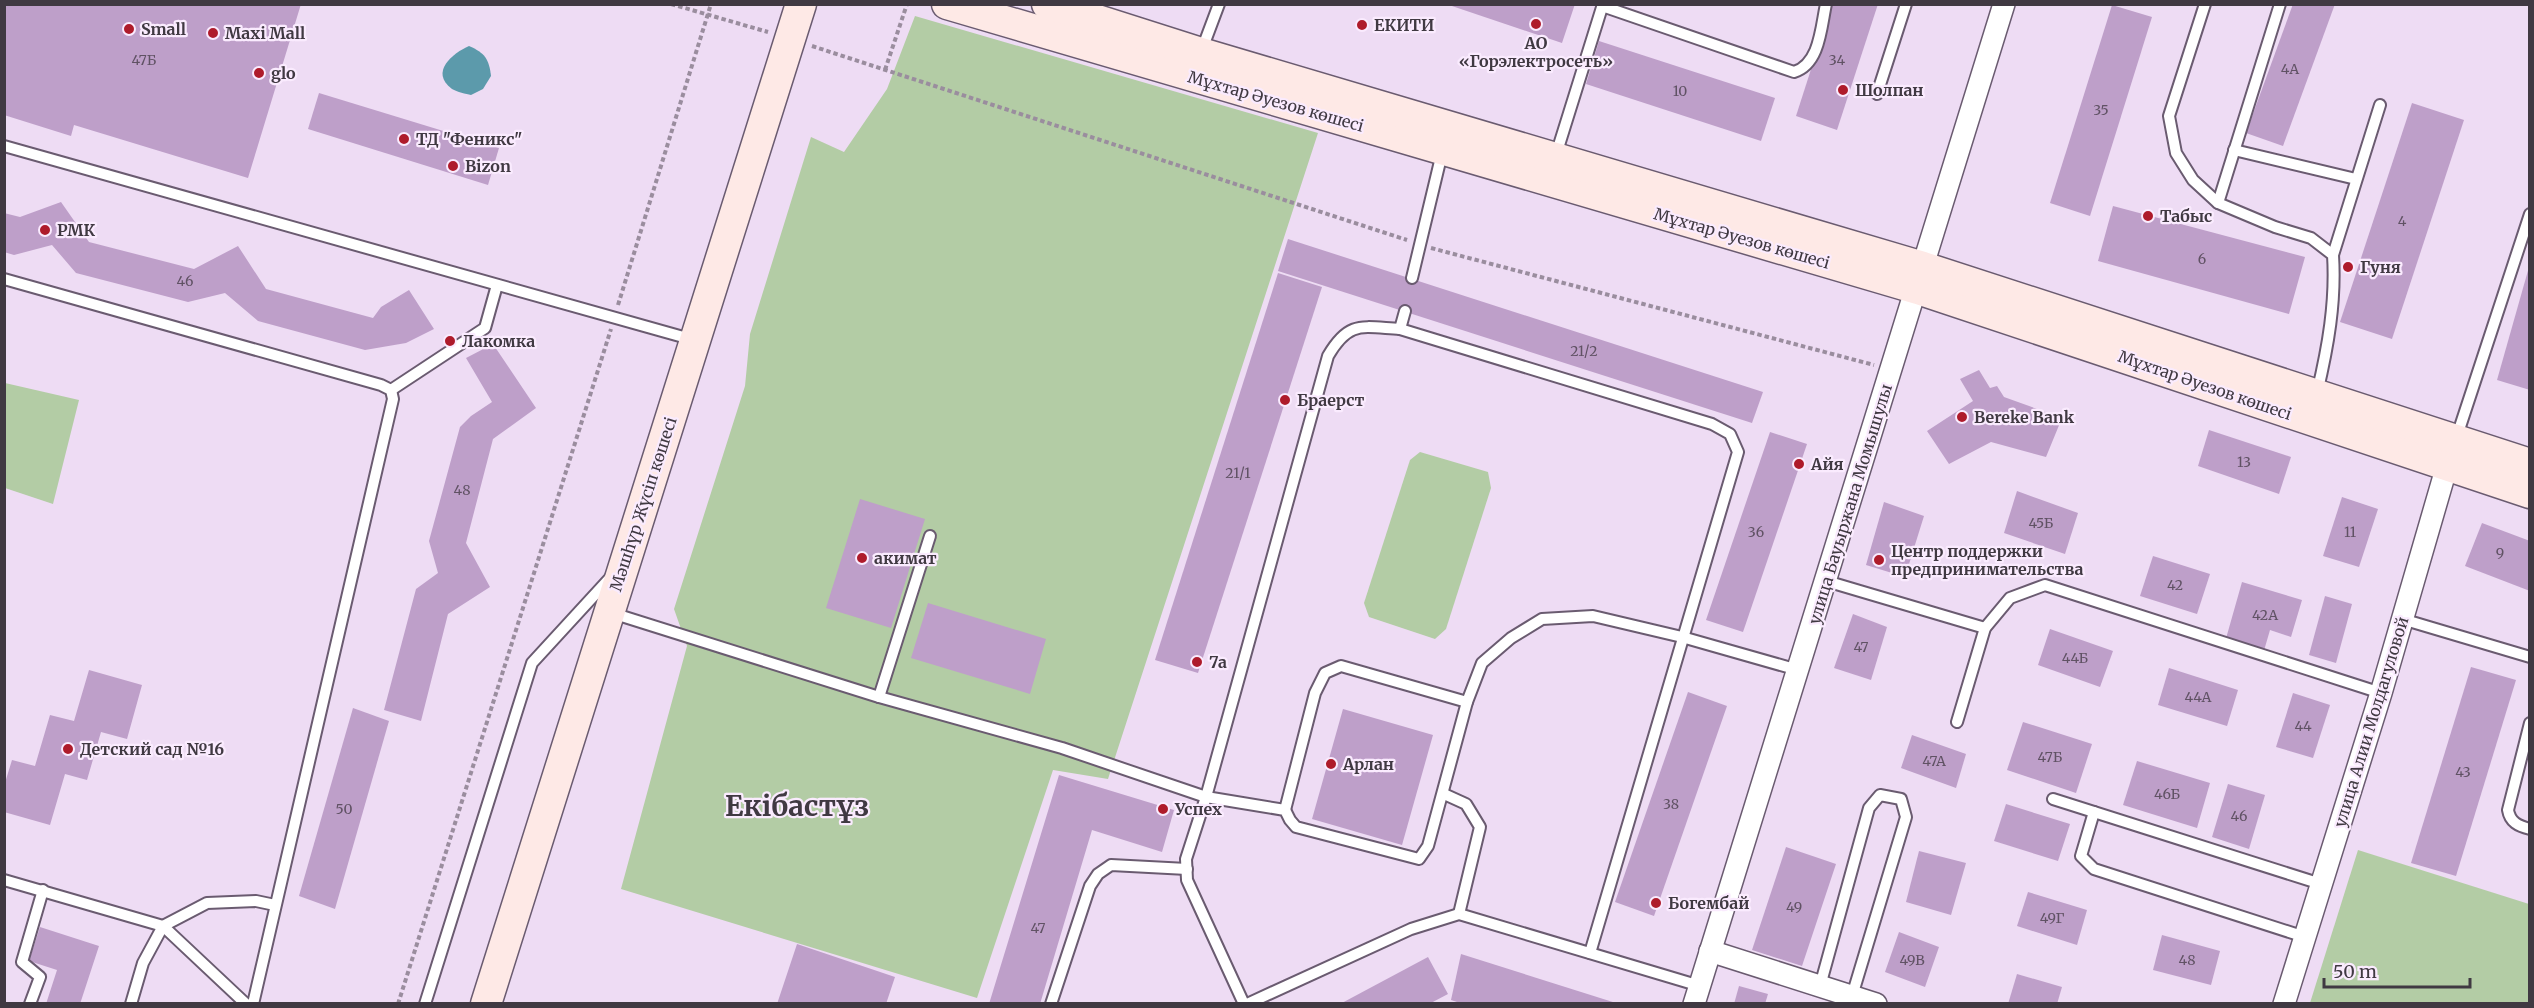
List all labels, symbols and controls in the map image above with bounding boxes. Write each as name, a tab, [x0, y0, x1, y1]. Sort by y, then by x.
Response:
place label: ЕКИТИ	[1374, 15, 1434, 35]
marker: АО «Горэлектросеть»	[1529, 17, 1543, 31]
marker: ЕКИТИ	[1355, 18, 1369, 32]
place label: Small	[141, 19, 186, 39]
marker: Small	[122, 22, 136, 36]
place label: Maxi Mall	[225, 23, 305, 43]
marker: Maxi Mall	[206, 26, 220, 40]
place label: АО «Горэлектросеть»	[1459, 33, 1613, 71]
house number: 47Б	[132, 51, 157, 69]
house number: 34	[1829, 51, 1846, 69]
house number: 4А	[2281, 60, 2299, 78]
place label: glo	[271, 63, 296, 83]
marker: glo	[252, 66, 266, 80]
street label: Мұхтар Әуезов көшесі	[1186, 66, 1366, 136]
place label: Шолпан	[1855, 80, 1924, 100]
house number: 10	[1673, 82, 1687, 100]
marker: Шолпан	[1836, 83, 1850, 97]
house number: 35	[2093, 101, 2109, 119]
place label: ТД "Феникс"	[416, 129, 523, 149]
marker: ТД "Феникс"	[397, 132, 411, 146]
place label: Bizon	[465, 156, 511, 176]
marker: Bizon	[446, 159, 460, 173]
street label: Мұхтар Әуезов көшесі	[1652, 203, 1832, 273]
place label: Табыс	[2160, 206, 2212, 226]
marker: Табыс	[2141, 209, 2155, 223]
house number: 4	[2398, 212, 2407, 230]
place label: РМК	[57, 220, 95, 240]
marker: РМК	[38, 223, 52, 237]
house number: 6	[2198, 250, 2206, 268]
place label: Гуня	[2360, 257, 2401, 277]
marker: Гуня	[2341, 260, 2355, 274]
house number: 46	[177, 272, 193, 290]
place label: Лакомка	[462, 331, 535, 351]
marker: Лакомка	[443, 334, 457, 348]
house number: 21/2	[1570, 342, 1598, 360]
street label: Мұхтар Әуезов көшесі	[2116, 346, 2294, 424]
street label: улица Бауыржана Момышулы	[1804, 381, 1896, 627]
place label: Браерст	[1297, 390, 1365, 410]
marker: Браерст	[1278, 393, 1292, 407]
place label: Bereke Bank	[1974, 407, 2075, 427]
marker: Bereke Bank	[1955, 410, 1969, 424]
street label: Мәшһүр Жүсіп көшесі	[605, 414, 681, 594]
house number: 13	[2237, 453, 2251, 471]
place label: Айя	[1810, 454, 1844, 474]
marker: Айя	[1792, 457, 1806, 471]
house number: 21/1	[1225, 464, 1251, 482]
house number: 48	[454, 481, 470, 499]
house number: 45Б	[2029, 514, 2054, 532]
house number: 36	[1748, 523, 1764, 541]
house number: 11	[2344, 523, 2356, 541]
place label: Центр поддержки предпринимательства	[1891, 541, 2084, 579]
house number: 9	[2496, 544, 2504, 562]
place label: акимат	[874, 548, 937, 568]
marker: акимат	[855, 551, 869, 565]
marker: Центр поддержки предпринимательства	[1872, 553, 1886, 567]
house number: 42	[2167, 576, 2183, 594]
house number: 42А	[2252, 606, 2278, 624]
street label: улица Алии Молдагуловой	[2329, 614, 2413, 830]
house number: 47	[1853, 638, 1869, 656]
house number: 44Б	[2062, 649, 2089, 667]
place label: 7а	[1209, 652, 1227, 672]
marker: 7а	[1190, 655, 1204, 669]
house number: 44А	[2185, 688, 2212, 706]
house number: 44	[2294, 717, 2312, 735]
place label: Детский сад №16	[80, 739, 224, 759]
marker: Детский сад №16	[61, 742, 75, 756]
house number: 47Б	[2038, 748, 2063, 766]
house number: 47А	[1922, 752, 1946, 770]
place label: Арлан	[1342, 754, 1394, 774]
marker: Арлан	[1324, 757, 1338, 771]
house number: 43	[2455, 763, 2471, 781]
house number: 46Б	[2154, 785, 2180, 803]
district label: Екібастұз	[725, 788, 869, 824]
house number: 38	[1663, 795, 1679, 813]
place label: Успех	[1174, 799, 1222, 819]
house number: 50	[336, 800, 352, 818]
marker: Успех	[1156, 802, 1170, 816]
house number: 46	[2231, 807, 2247, 825]
place label: Богембай	[1668, 893, 1749, 913]
marker: Богембай	[1649, 896, 1663, 910]
house number: 49	[1786, 898, 1802, 916]
house number: 49Г	[2040, 909, 2064, 927]
house number: 47	[1030, 919, 1046, 937]
house number: 49В	[1899, 951, 1925, 969]
house number: 48	[2179, 951, 2195, 969]
scale bar	[2324, 951, 2470, 989]
text: 50 m	[2333, 960, 2377, 983]

